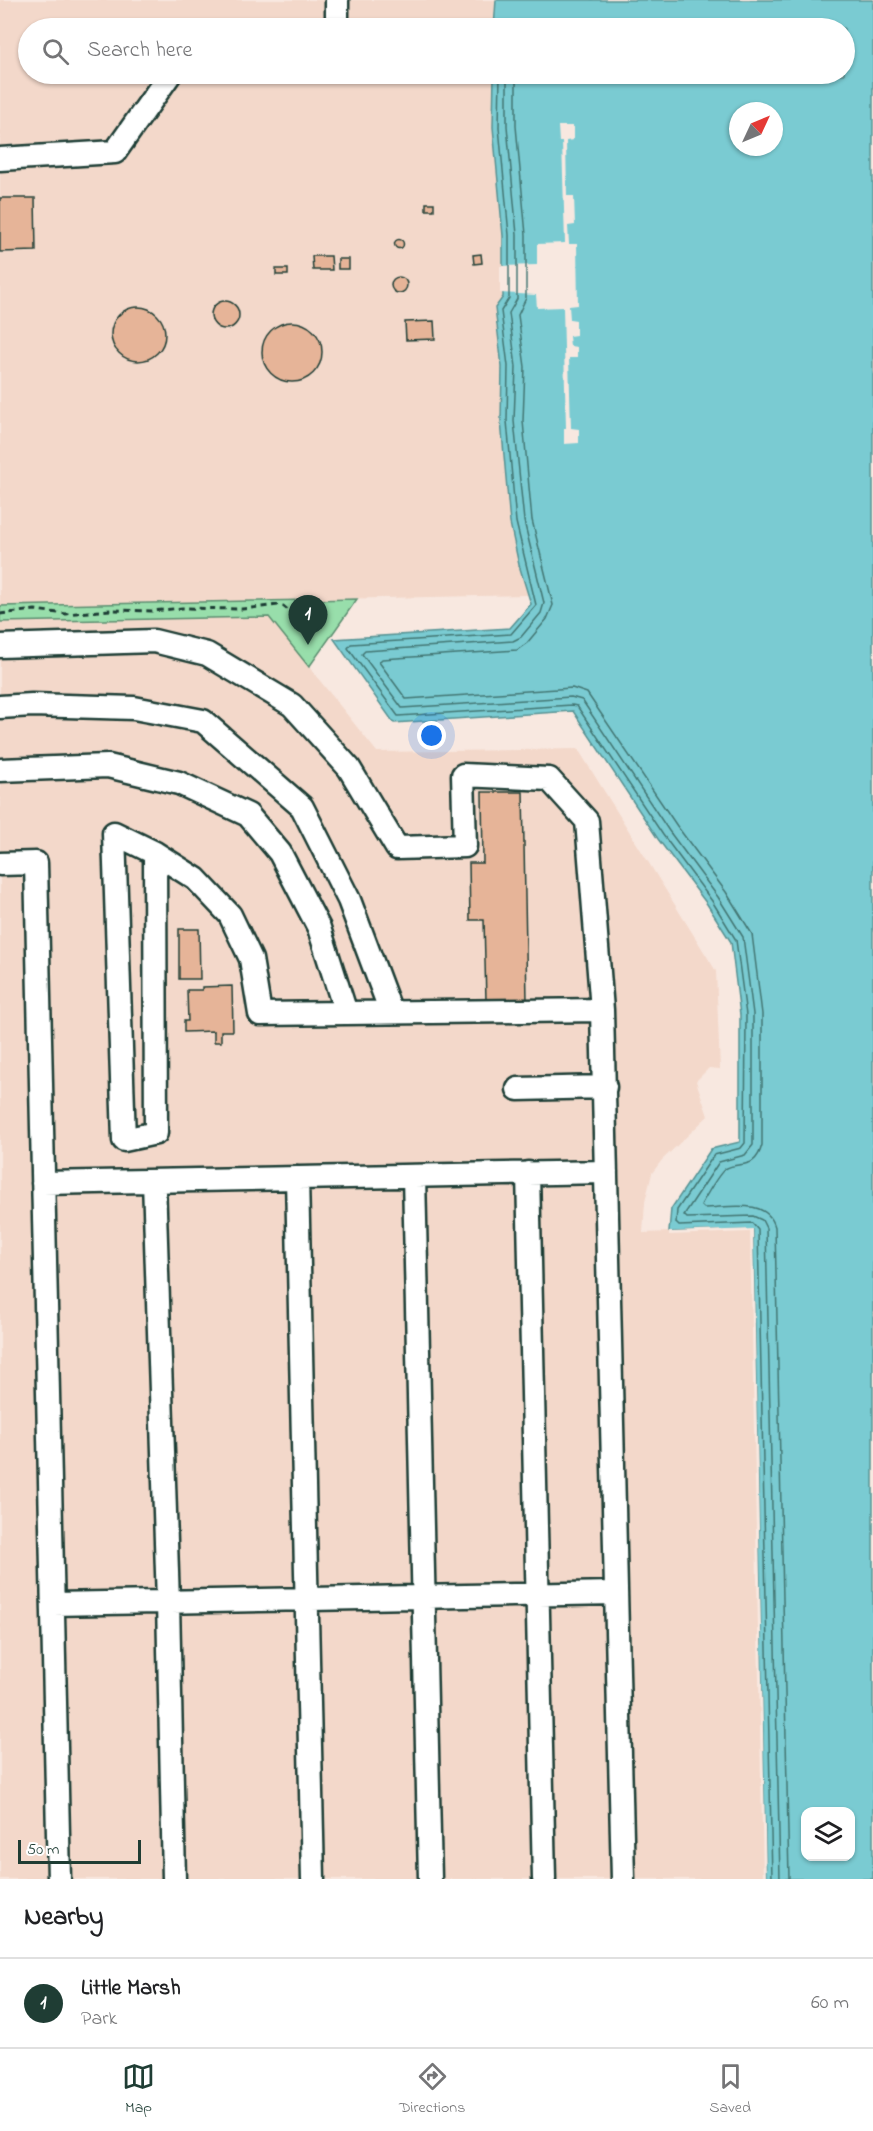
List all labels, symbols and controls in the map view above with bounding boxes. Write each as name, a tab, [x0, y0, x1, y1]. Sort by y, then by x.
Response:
search box	[18, 18, 855, 84]
icon: search	[39, 35, 72, 68]
text: Search here	[87, 35, 192, 67]
north arrow	[729, 102, 783, 156]
pin: 1	[288, 596, 328, 645]
your location	[417, 721, 446, 750]
map controls	[801, 1807, 855, 1861]
button: layers	[801, 1807, 855, 1861]
scale bar	[18, 1837, 141, 1864]
text: 50 m	[27, 1838, 59, 1862]
text: Nearby	[24, 1899, 103, 1937]
text: Little Marsh	[81, 1973, 181, 2005]
text: 1	[40, 1989, 47, 2018]
text: 60 m	[811, 1989, 849, 2018]
text: Park	[81, 2005, 117, 2034]
tab: Map	[122, 2060, 155, 2120]
tab: Directions	[399, 2060, 465, 2120]
tab: Saved	[709, 2060, 751, 2120]

